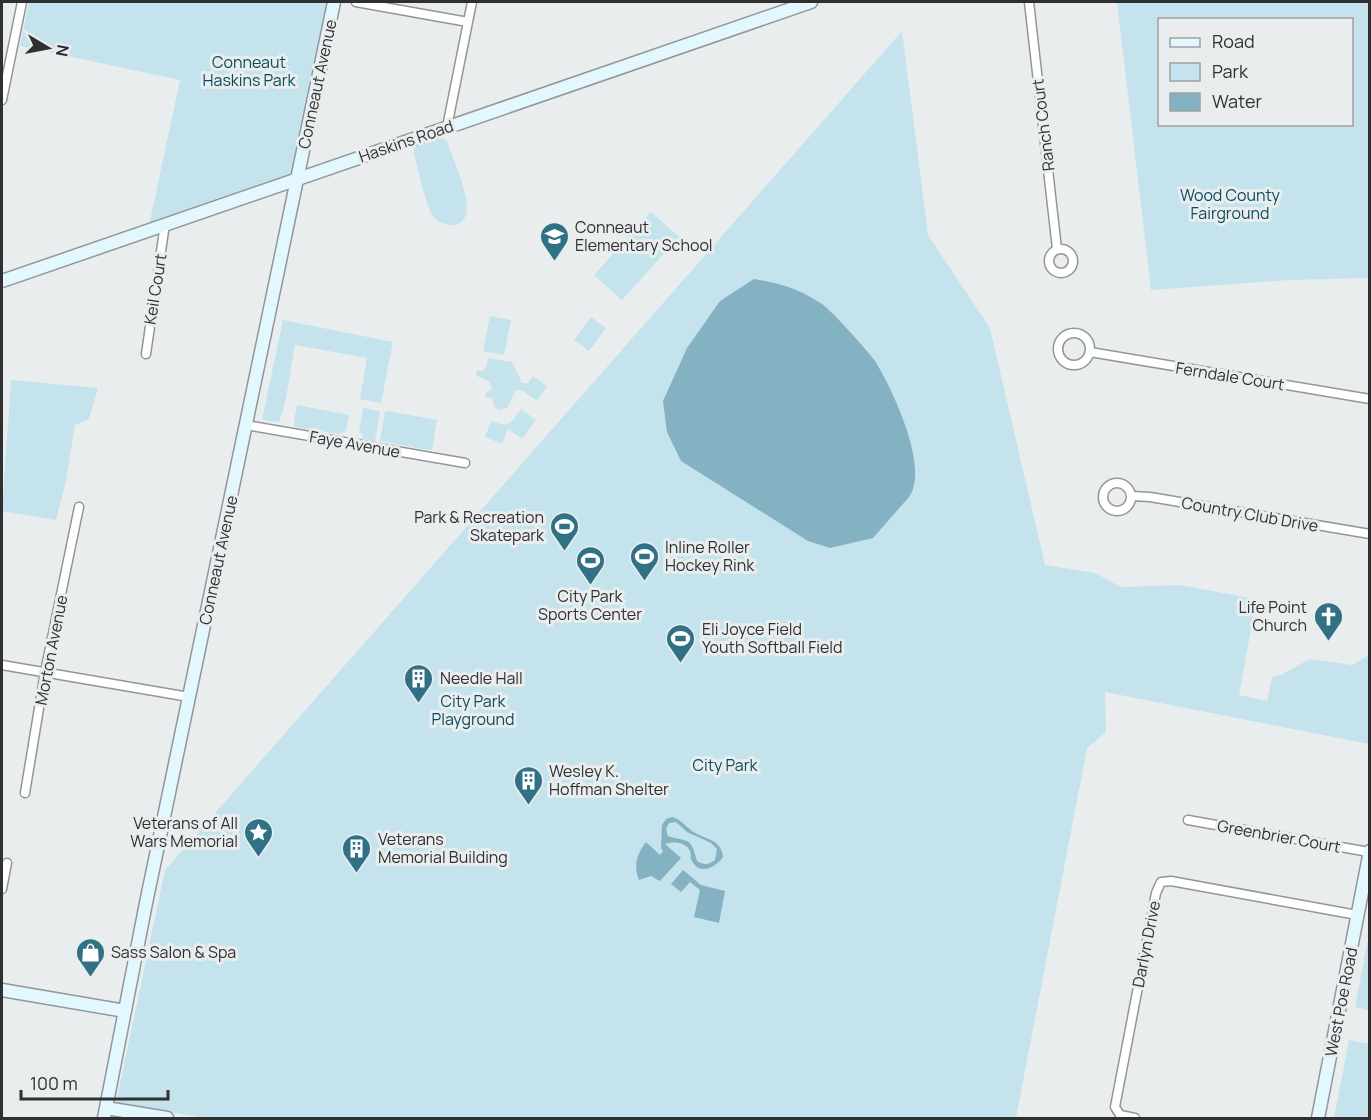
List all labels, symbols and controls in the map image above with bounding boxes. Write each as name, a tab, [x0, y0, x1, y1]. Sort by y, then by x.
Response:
street label: Conneaut Avenue	[293, 17, 341, 151]
north arrow	[18, 18, 78, 78]
legend	[1158, 18, 1353, 126]
text: Road	[1212, 29, 1255, 53]
text: N	[51, 43, 75, 58]
park label: Conneaut Haskins Park	[203, 51, 297, 91]
text: Park	[1212, 59, 1249, 83]
street label: Ranch Court	[1026, 78, 1060, 172]
text: Water	[1212, 89, 1262, 113]
street label: Haskins Road	[356, 114, 456, 168]
park label: Wood County Fairground	[1180, 184, 1281, 224]
place label: Conneaut Elementary School	[575, 216, 713, 256]
school or university icon: Conneaut Elementary School	[538, 220, 570, 262]
street label: Keil Court	[139, 252, 171, 326]
street label: Ferndale Court	[1174, 357, 1286, 395]
street label: Faye Avenue	[308, 425, 402, 463]
street label: Country Club Drive	[1180, 491, 1320, 537]
street label: Conneaut Avenue	[194, 493, 242, 627]
place label: Park & Recreation Skatepark	[414, 506, 545, 546]
sports icon: Park & Recreation Skatepark	[549, 510, 581, 552]
place label: Inline Roller Hockey Rink	[665, 536, 755, 576]
sports icon: Inline Roller Hockey Rink	[628, 540, 660, 582]
sports icon: City Park Sports Center	[574, 544, 606, 586]
place label: City Park Sports Center	[538, 585, 642, 625]
street label: Morton Avenue	[30, 593, 72, 707]
place label: Life Point Church	[1238, 596, 1307, 636]
church icon: Life Point Church	[1312, 600, 1344, 642]
place label: Eli Joyce Field Youth Softball Field	[702, 618, 843, 658]
sports icon: Eli Joyce Field Youth Softball Field	[665, 622, 697, 664]
building icon: Needle Hall	[403, 662, 435, 704]
place label: Needle Hall	[440, 667, 523, 689]
park label: City Park Playground	[431, 690, 515, 730]
park label: City Park	[693, 754, 759, 776]
place label: Wesley K. Hoffman Shelter	[549, 760, 669, 800]
building icon: Wesley K. Hoffman Shelter	[512, 764, 544, 806]
place label: Veterans of All Wars Memorial	[130, 812, 238, 852]
street label: Greenbrier Court	[1216, 814, 1342, 858]
place icon: Veterans of All Wars Memorial	[243, 816, 275, 858]
place label: Veterans Memorial Building	[378, 828, 508, 868]
building icon: Veterans Memorial Building	[341, 832, 373, 874]
street label: Darlyn Drive	[1127, 899, 1165, 989]
shop icon: Sass Salon & Spa	[74, 936, 106, 978]
place label: Sass Salon & Spa	[111, 941, 236, 963]
street label: West Poe Road	[1320, 945, 1362, 1059]
scale bar	[21, 1063, 168, 1101]
text: 100 m	[30, 1071, 78, 1095]

